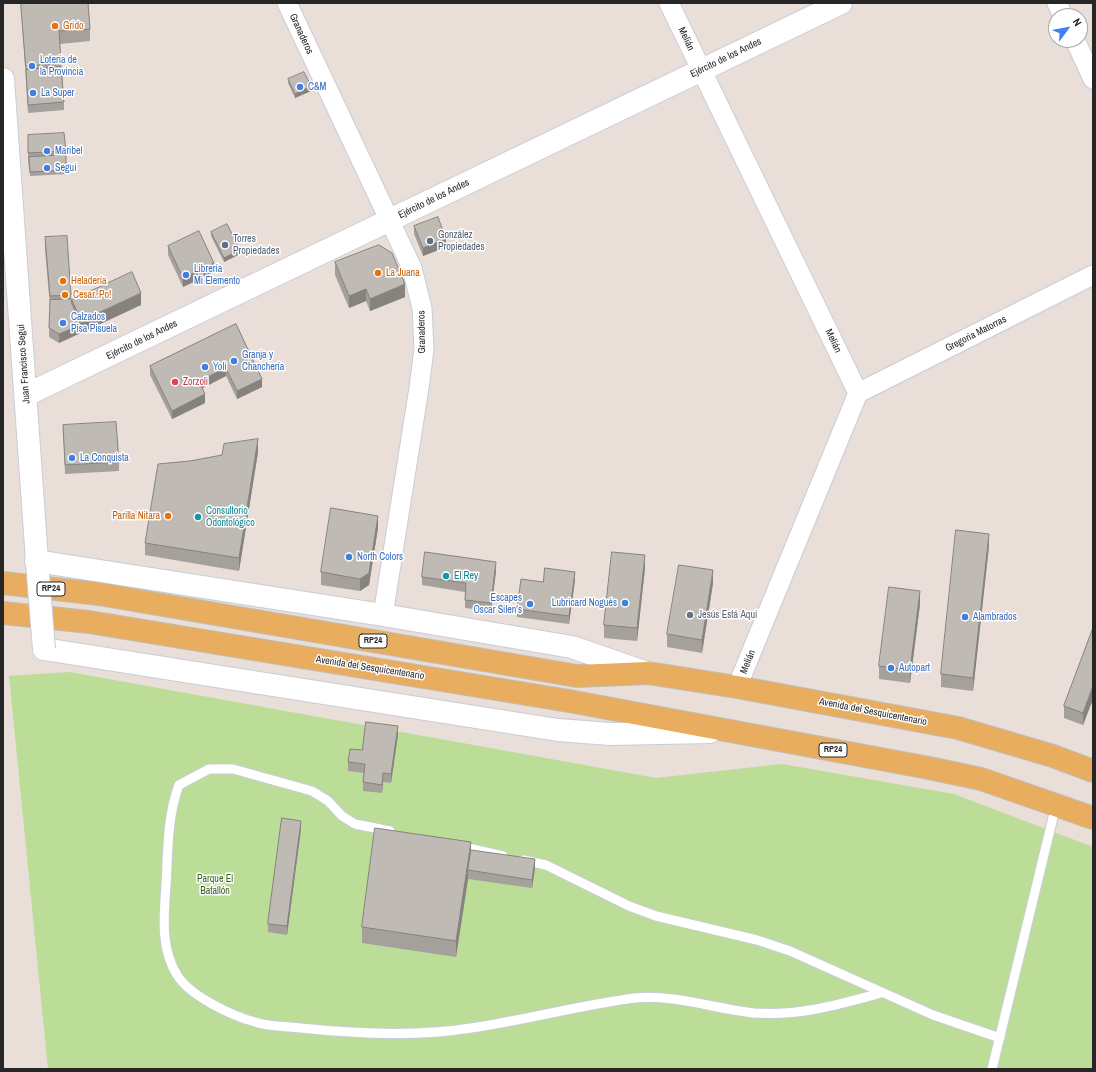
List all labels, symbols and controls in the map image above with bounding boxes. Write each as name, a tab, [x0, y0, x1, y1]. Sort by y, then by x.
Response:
north arrow	[1048, 8, 1088, 48]
street label: Granaderos	[286, 12, 316, 56]
text: N	[1070, 16, 1085, 29]
place label: Grido	[63, 20, 84, 32]
marker: Grido	[50, 21, 60, 31]
street label: Melián	[675, 25, 697, 53]
street label: Ejército de los Andes	[689, 36, 763, 80]
place label: Lotería de la Provincia	[40, 54, 83, 78]
marker: Lotería de la Provincia	[27, 61, 37, 71]
place label: C&M	[308, 81, 326, 93]
marker: C&M	[295, 82, 305, 92]
place label: La Super	[41, 87, 74, 99]
marker: La Super	[28, 88, 38, 98]
place label: Maribel	[55, 145, 82, 157]
marker: Maribel	[42, 146, 52, 156]
place label: Segui	[55, 162, 76, 174]
marker: Segui	[42, 163, 52, 173]
street label: Ejército de los Andes	[397, 177, 471, 221]
place label: González Propiedades	[438, 229, 484, 252]
place label: Torres Propiedades	[233, 233, 279, 256]
marker: González Propiedades	[425, 236, 435, 246]
marker: Torres Propiedades	[220, 240, 230, 250]
place label: Librería Mi Elemento	[194, 263, 240, 286]
place label: La Juana	[386, 267, 420, 279]
marker: La Juana	[373, 268, 383, 278]
marker: Librería Mi Elemento	[181, 270, 191, 280]
place label: Heladería	[71, 275, 107, 287]
marker: Heladería	[58, 276, 68, 286]
place label: Cesar..Po!	[73, 289, 111, 301]
marker: Cesar..Po!	[60, 290, 70, 300]
street label: Granaderos	[416, 310, 428, 354]
place label: Calzados Pisa Pisuela	[71, 311, 117, 334]
street label: Gregoria Matorras	[943, 313, 1009, 355]
marker: Calzados Pisa Pisuela	[58, 318, 68, 328]
street label: Ejército de los Andes	[105, 318, 179, 362]
street label: Juan Francisco Seguí	[15, 324, 33, 404]
street label: Melián	[822, 327, 844, 355]
place label: Granja y Chanchería	[242, 349, 284, 372]
marker: Granja y Chanchería	[229, 356, 239, 366]
place label: Yoli	[213, 361, 226, 373]
marker: Yoli	[200, 362, 210, 372]
place label: Zorzoli	[183, 376, 208, 388]
marker: Zorzoli	[170, 377, 180, 387]
place label: La Conquista	[80, 452, 129, 464]
marker: La Conquista	[67, 453, 77, 463]
place label: Consultorio Odontológico	[206, 505, 255, 528]
place label: Parilla Nitara	[112, 510, 160, 522]
marker: Parilla Nitara	[163, 511, 173, 521]
marker: Consultorio Odontológico	[193, 512, 203, 522]
place label: North Colors	[357, 551, 403, 563]
marker: North Colors	[344, 552, 354, 562]
place label: El Rey	[454, 570, 478, 582]
marker: El Rey	[441, 571, 451, 581]
road number: RP24	[37, 582, 65, 596]
place label: Escapes Oscar Silen's	[473, 592, 522, 616]
place label: Lubricard Nogués	[552, 597, 617, 609]
marker: Lubricard Nogués	[620, 598, 630, 608]
marker: Escapes Oscar Silen's	[525, 599, 535, 609]
place label: Jesús Está Aquí	[698, 609, 757, 621]
marker: Jesús Está Aquí	[685, 610, 695, 620]
place label: Alambrados	[973, 611, 1017, 623]
marker: Alambrados	[960, 612, 970, 622]
road number: RP24	[359, 634, 387, 648]
street label: Melián	[738, 648, 758, 676]
street label: Avenida del Sesquicentenario	[315, 653, 425, 683]
place label: Autopart	[899, 662, 930, 674]
marker: Autopart	[886, 663, 896, 673]
street label: Avenida del Sesquicentenario	[818, 696, 928, 728]
road number: RP24	[819, 743, 847, 757]
park label: Parque El Batallón	[197, 873, 233, 896]

